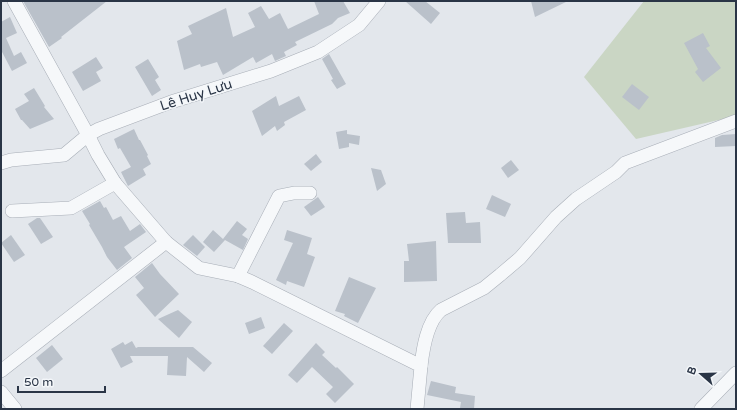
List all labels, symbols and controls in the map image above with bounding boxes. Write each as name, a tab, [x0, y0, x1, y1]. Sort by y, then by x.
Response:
street label: Lê Huy Lưu	[158, 75, 234, 115]
north arrow	[681, 354, 721, 394]
text: B	[685, 365, 700, 377]
scale bar	[18, 368, 105, 394]
text: 50 m	[24, 375, 53, 389]

